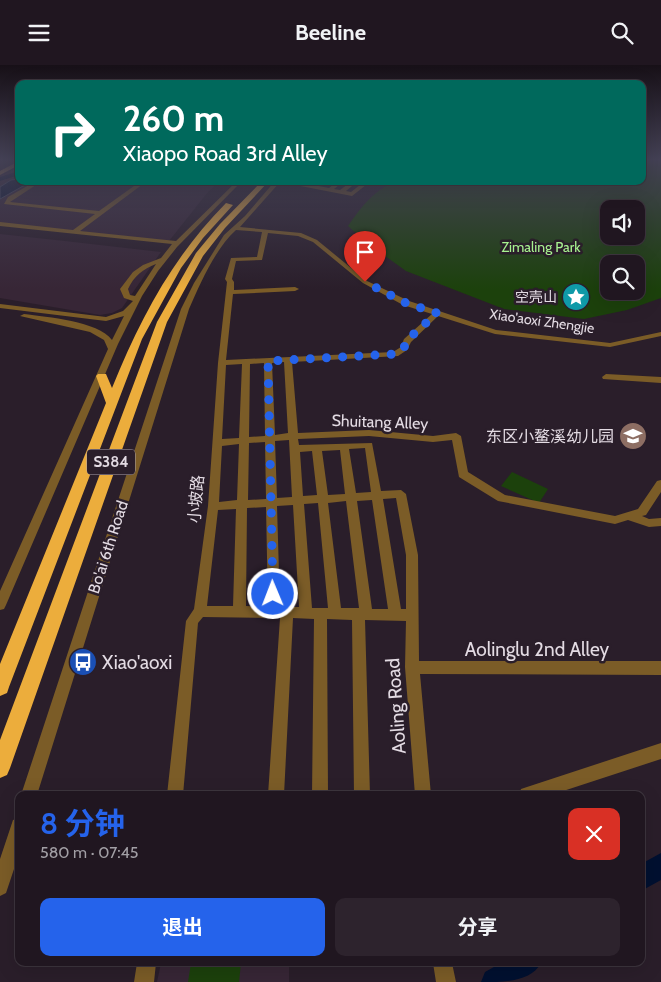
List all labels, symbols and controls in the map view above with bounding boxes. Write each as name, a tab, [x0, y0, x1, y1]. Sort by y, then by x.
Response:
icon: menu	[25, 19, 53, 47]
text: Beeline	[295, 19, 366, 46]
icon: search	[608, 19, 636, 47]
text: 260 m	[123, 97, 224, 140]
icon: right	[40, 100, 105, 165]
text: Xiaopo Road 3rd Alley	[123, 140, 328, 167]
map controls	[600, 200, 645, 300]
button: sound	[600, 200, 645, 245]
pin	[344, 231, 386, 282]
icon: arrive	[351, 238, 379, 266]
park label: Zimaling Park	[501, 238, 581, 256]
button: search	[600, 255, 645, 300]
place icon: 空壳山	[561, 282, 591, 312]
place label: 空壳山	[515, 288, 557, 306]
street label: Xiao'aoxi Zhengjie	[489, 305, 595, 337]
street label: Shuitang Alley	[331, 411, 429, 433]
school or university icon: 东区小鳌溪幼儿园	[618, 421, 648, 451]
place label: 东区小鳌溪幼儿园	[486, 427, 614, 446]
road number: S384	[87, 449, 135, 475]
street label: 小坡路	[184, 474, 208, 524]
street label: Bo'ai 6th Road	[84, 498, 132, 596]
position arrow	[246, 567, 298, 619]
street label: Aolinglu 2nd Alley	[465, 638, 610, 661]
bus stop icon: Xiao'aoxi	[68, 647, 98, 677]
place label: Xiao'aoxi	[102, 651, 172, 674]
street label: Aoling Road	[381, 657, 411, 755]
text: 8 分钟	[40, 805, 125, 842]
button: close	[568, 808, 620, 860]
text: 580 m · 07:45	[40, 843, 138, 862]
button: 退出	[40, 898, 325, 956]
button: 分享	[335, 898, 620, 956]

